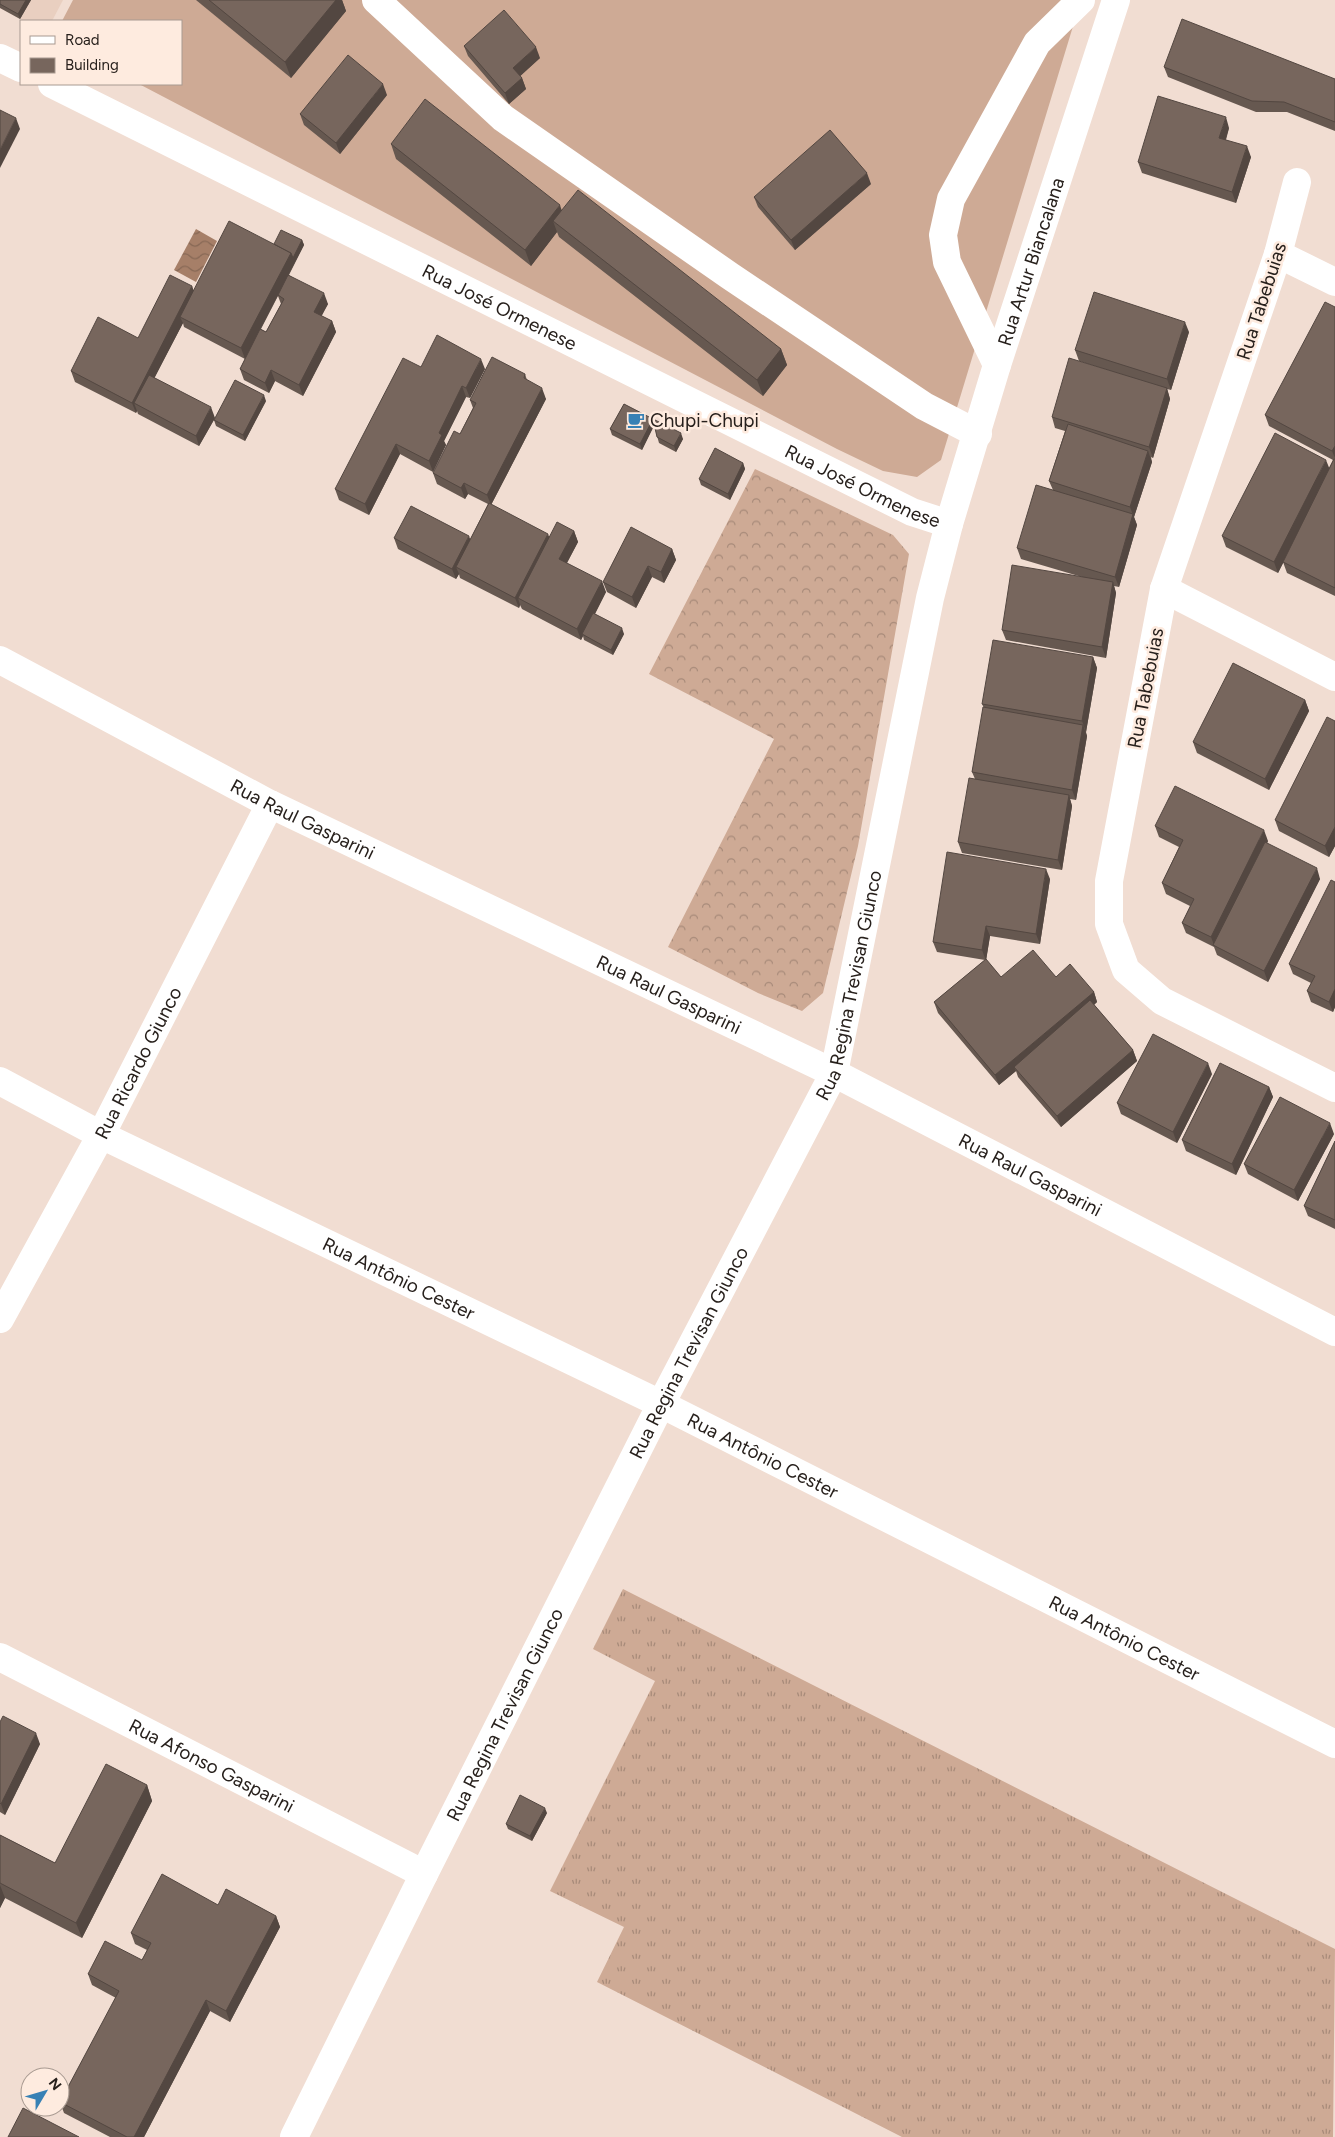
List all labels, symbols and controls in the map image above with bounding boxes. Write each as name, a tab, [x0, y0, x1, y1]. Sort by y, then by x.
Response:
legend	[20, 20, 182, 85]
text: Road	[65, 31, 100, 49]
text: Building	[65, 56, 119, 74]
street label: Rua Artur Biancalana	[993, 175, 1069, 349]
street label: Rua Tabebuias	[1232, 239, 1291, 363]
street label: Rua José Ormenese	[418, 259, 580, 355]
place label: Chupi-Chupi	[650, 409, 759, 432]
cafe icon: Chupi-Chupi	[626, 410, 646, 430]
street label: Rua José Ormenese	[781, 440, 943, 532]
street label: Rua Tabebuias	[1123, 626, 1168, 750]
street label: Rua Raul Gasparini	[226, 774, 378, 864]
street label: Rua Regina Trevisan Giunco	[811, 868, 887, 1104]
street label: Rua Raul Gasparini	[593, 950, 745, 1039]
street label: Rua Ricardo Giunco	[90, 983, 187, 1143]
street label: Rua Raul Gasparini	[955, 1129, 1106, 1221]
street label: Rua Antônio Cester	[319, 1232, 479, 1325]
street label: Rua Regina Trevisan Giunco	[624, 1243, 753, 1463]
street label: Rua Antônio Cester	[683, 1408, 843, 1504]
street label: Rua Antônio Cester	[1045, 1591, 1204, 1686]
street label: Rua Regina Trevisan Giunco	[442, 1604, 568, 1825]
street label: Rua Afonso Gasparini	[125, 1714, 298, 1818]
north arrow	[20, 2067, 70, 2117]
text: N	[45, 2075, 65, 2094]

